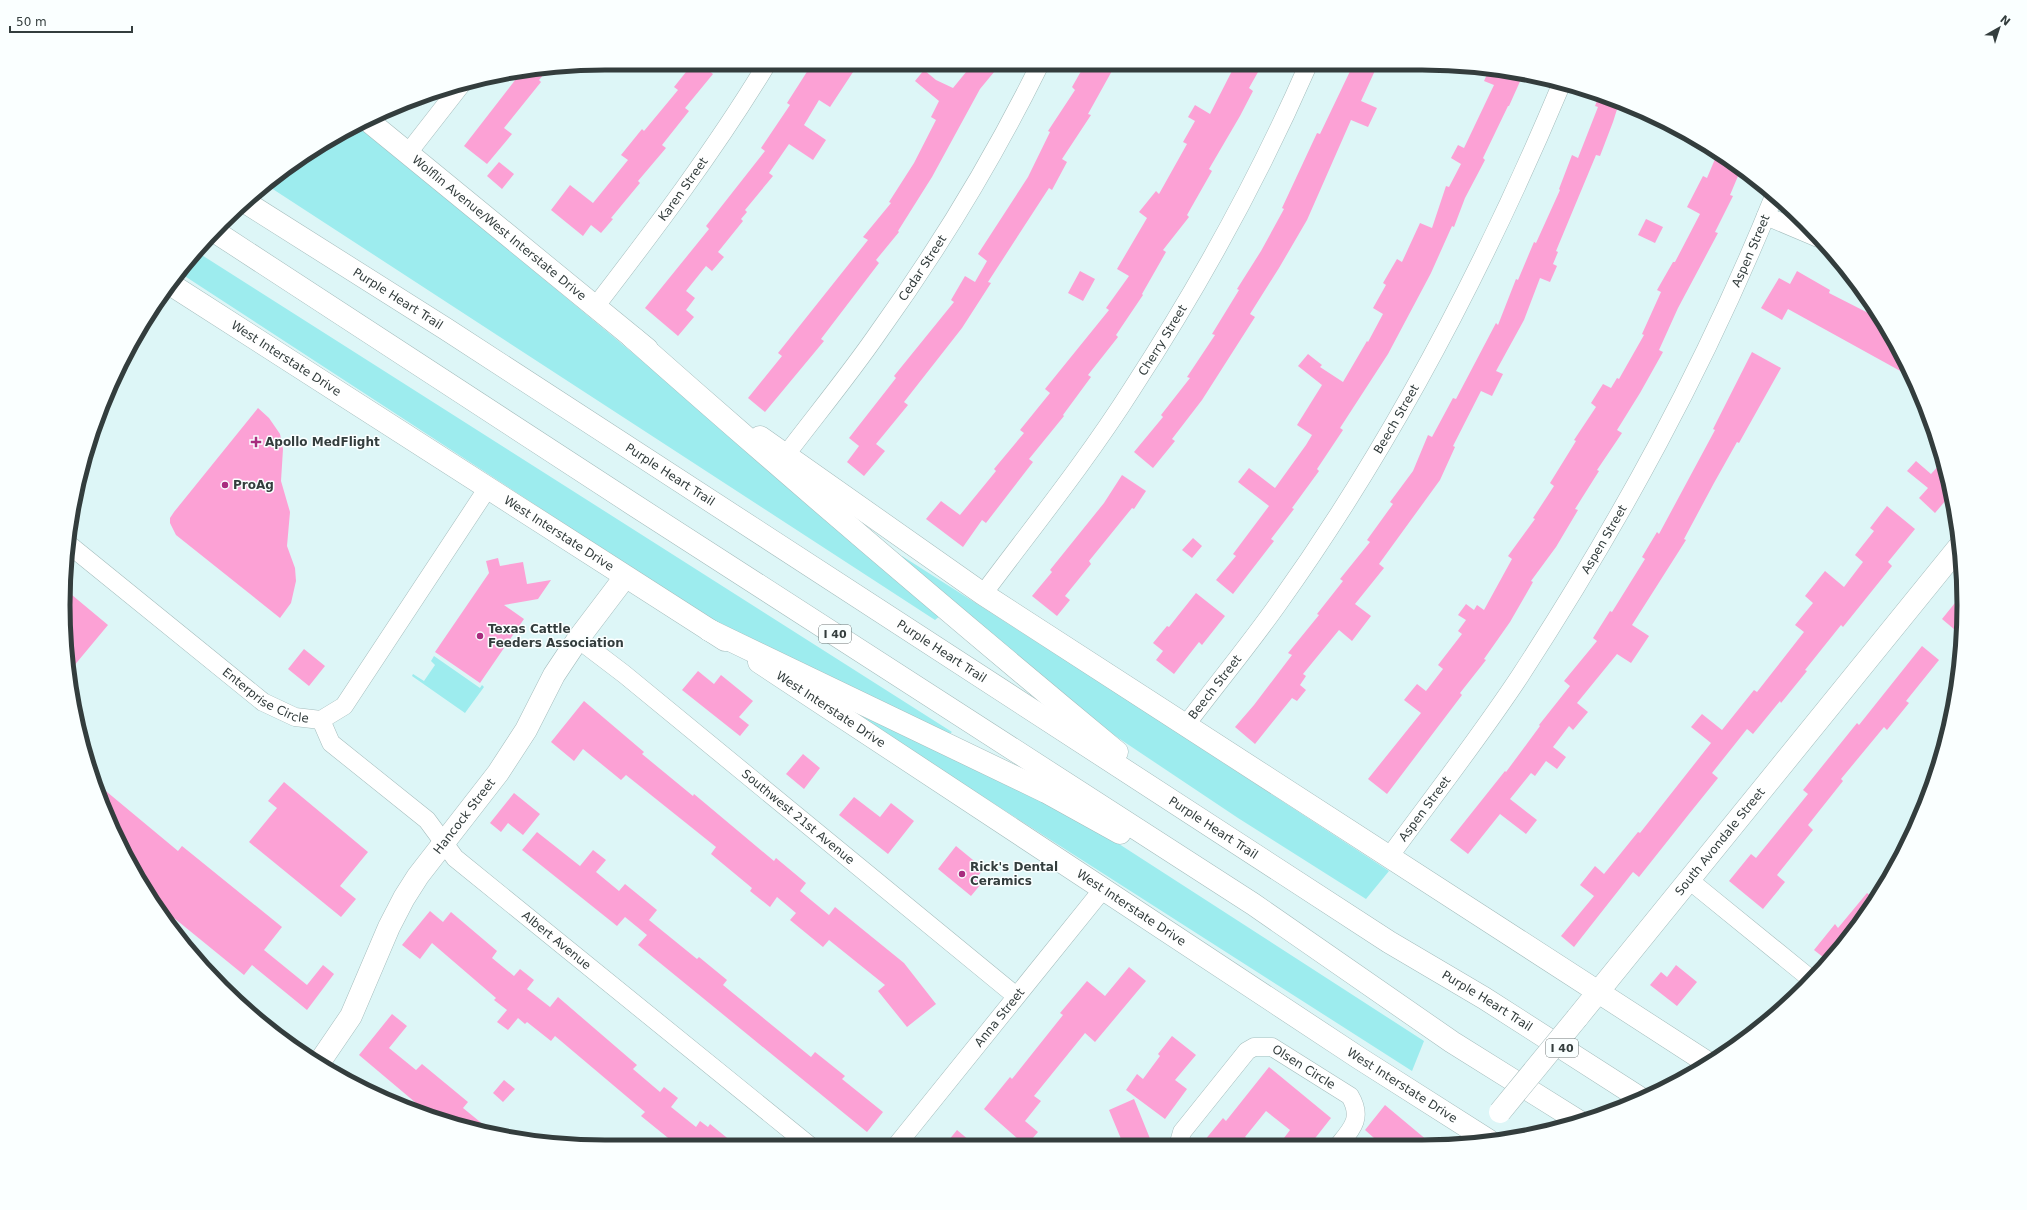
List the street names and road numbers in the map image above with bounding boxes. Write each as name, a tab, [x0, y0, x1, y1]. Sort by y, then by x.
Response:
street label: Wolflin Avenue/West Interstate Drive	[409, 153, 589, 303]
street label: Karen Street	[655, 155, 711, 224]
street label: Aspen Street	[1729, 212, 1773, 289]
street label: Cedar Street	[896, 232, 949, 304]
street label: Purple Heart Trail	[350, 265, 446, 332]
street label: Cherry Street	[1135, 302, 1190, 378]
street label: West Interstate Drive	[229, 318, 344, 399]
street label: Beech Street	[1371, 382, 1422, 456]
street label: Purple Heart Trail	[623, 441, 717, 509]
street label: West Interstate Drive	[501, 493, 616, 574]
street label: Aspen Street	[1579, 502, 1630, 576]
street label: Purple Heart Trail	[894, 617, 989, 685]
road number: I 40	[819, 625, 851, 643]
street label: Beech Street	[1186, 652, 1244, 722]
street label: Enterprise Circle	[220, 665, 310, 726]
street label: West Interstate Drive	[774, 668, 888, 750]
street label: Southwest 21st Avenue	[739, 767, 857, 867]
street label: Aspen Street	[1396, 773, 1454, 844]
street label: Hancock Street	[431, 775, 498, 857]
street label: South Avondale Street	[1672, 785, 1768, 898]
street label: Purple Heart Trail	[1166, 794, 1261, 862]
street label: West Interstate Drive	[1074, 867, 1188, 949]
street label: Albert Avenue	[519, 908, 594, 972]
street label: Purple Heart Trail	[1439, 968, 1535, 1034]
street label: Anna Street	[972, 985, 1027, 1050]
road number: I 40	[1546, 1039, 1578, 1057]
street label: Olsen Circle	[1270, 1042, 1338, 1092]
street label: West Interstate Drive	[1344, 1045, 1460, 1126]

